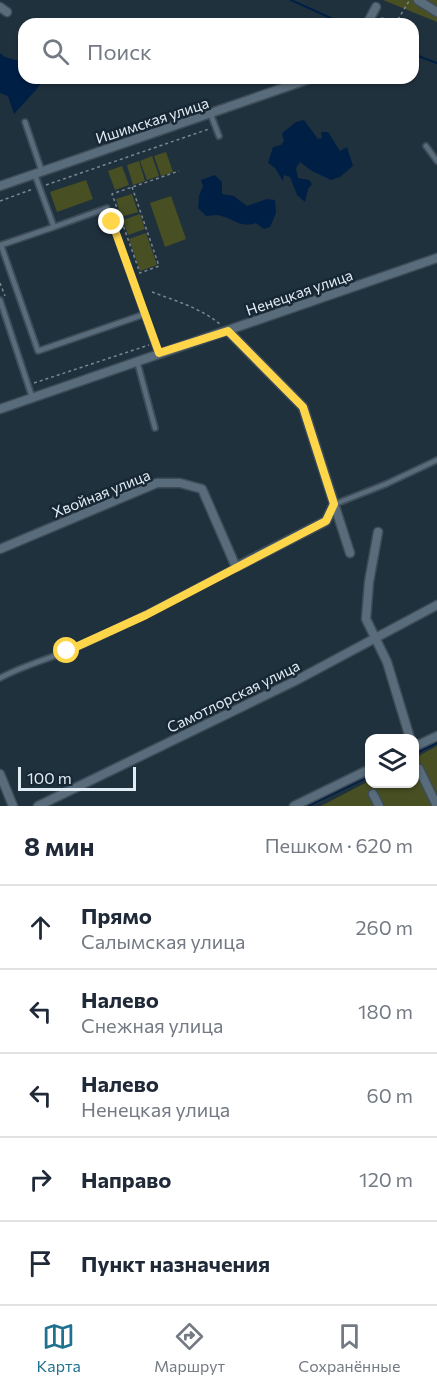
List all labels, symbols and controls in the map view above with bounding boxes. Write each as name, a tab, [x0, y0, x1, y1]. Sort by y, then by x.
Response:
search box	[18, 18, 419, 84]
icon: search	[39, 35, 72, 68]
text: Поиск	[87, 38, 152, 65]
street label: Ишимская улица	[93, 93, 211, 147]
route end	[98, 208, 124, 234]
street label: Ненецкая улица	[243, 265, 355, 319]
street label: Хвойная улица	[50, 465, 152, 521]
route start	[53, 637, 79, 663]
street label: Самотлорская улица	[164, 656, 302, 736]
map controls	[365, 734, 419, 788]
button: layers	[365, 734, 419, 788]
scale bar	[18, 764, 136, 792]
text: 100 m	[27, 768, 72, 787]
text: 8 мин	[24, 830, 95, 861]
text: Пешком · 620 m	[265, 833, 413, 857]
text: Прямо	[81, 902, 152, 929]
icon: ahead	[24, 911, 57, 944]
text: 260 m	[355, 915, 413, 939]
text: Салымская улица	[81, 929, 245, 953]
text: Налево	[81, 986, 159, 1013]
icon: left	[24, 995, 57, 1028]
text: 180 m	[358, 999, 413, 1023]
text: Снежная улица	[81, 1013, 223, 1037]
text: Налево	[81, 1070, 159, 1097]
icon: left	[24, 1079, 57, 1112]
text: 60 m	[367, 1083, 413, 1107]
text: Ненецкая улица	[81, 1097, 230, 1121]
icon: right	[24, 1163, 57, 1196]
text: Направо	[81, 1166, 171, 1193]
text: 120 m	[359, 1167, 413, 1191]
icon: arrive	[24, 1247, 57, 1280]
text: Пункт назначения	[81, 1250, 270, 1277]
tab: Карта	[37, 1320, 81, 1375]
tab: Маршрут	[154, 1320, 225, 1375]
tab: Сохранённые	[298, 1320, 400, 1375]

